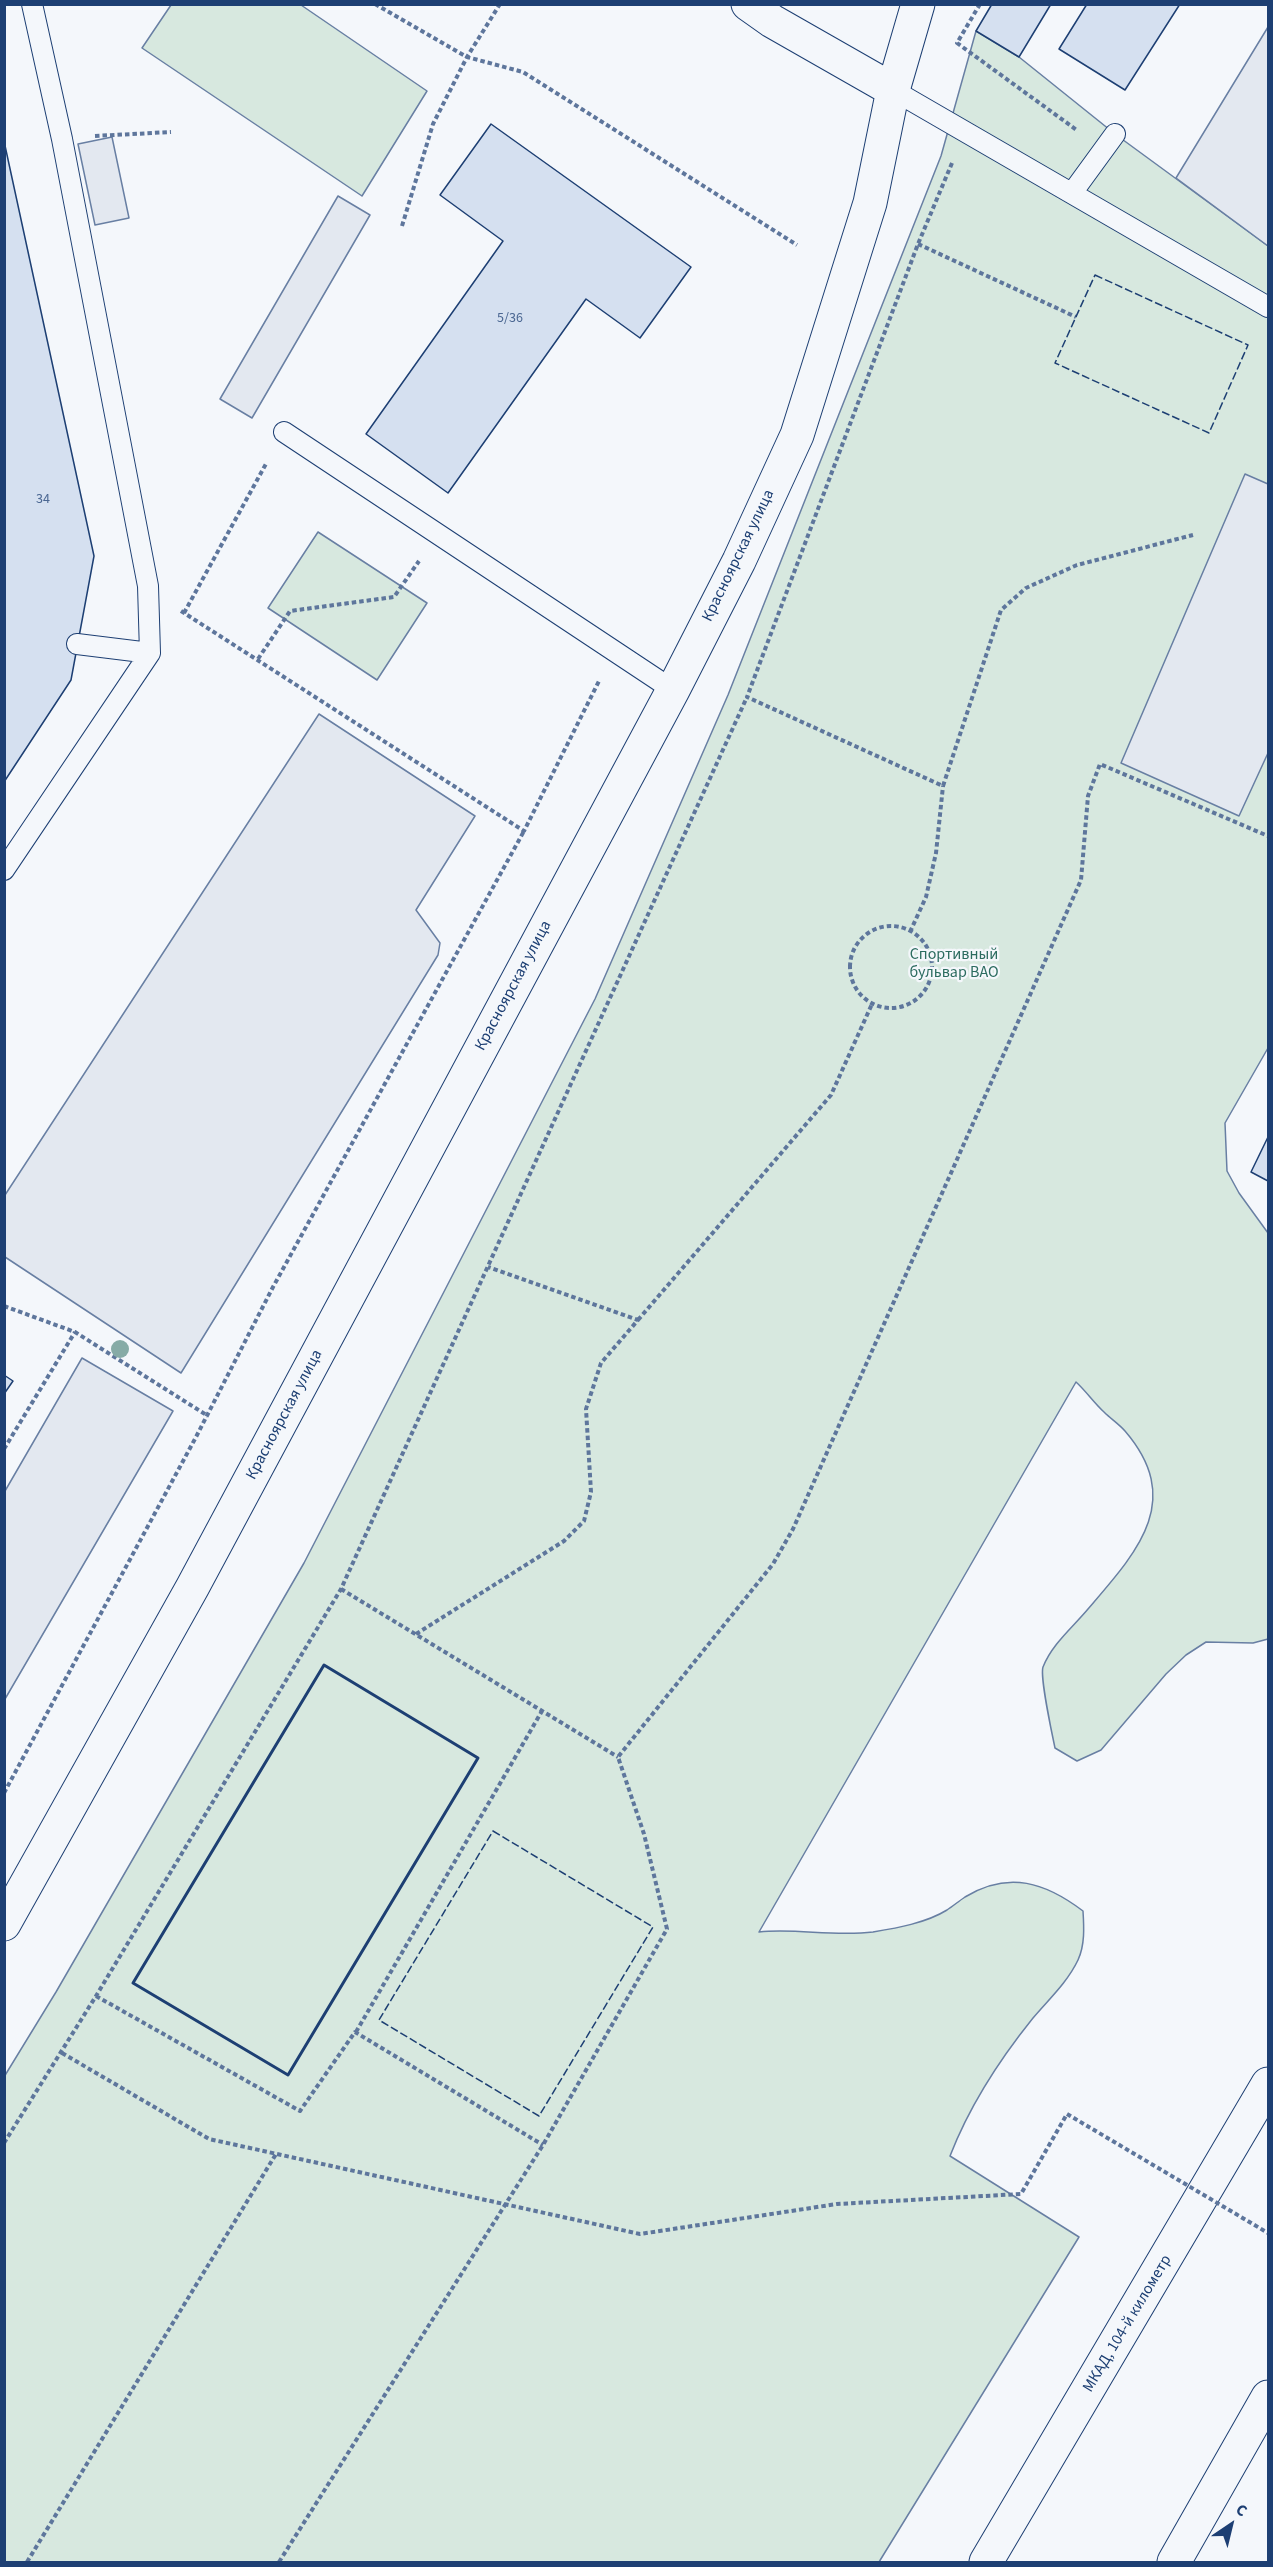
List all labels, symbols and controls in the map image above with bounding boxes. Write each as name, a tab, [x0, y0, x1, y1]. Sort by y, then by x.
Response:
house number: 5/36	[497, 311, 523, 327]
street label: Красноярская улица	[699, 487, 779, 625]
house number: 34	[36, 492, 50, 508]
street label: Красноярская улица	[472, 918, 556, 1054]
park label: Спортивный бульвар ВАО	[909, 945, 999, 983]
street label: Красноярская улица	[243, 1347, 327, 1483]
street label: МКАД, 104-й километр	[1079, 2252, 1177, 2396]
north arrow	[1201, 2495, 1261, 2555]
text: С	[1231, 2499, 1251, 2522]

